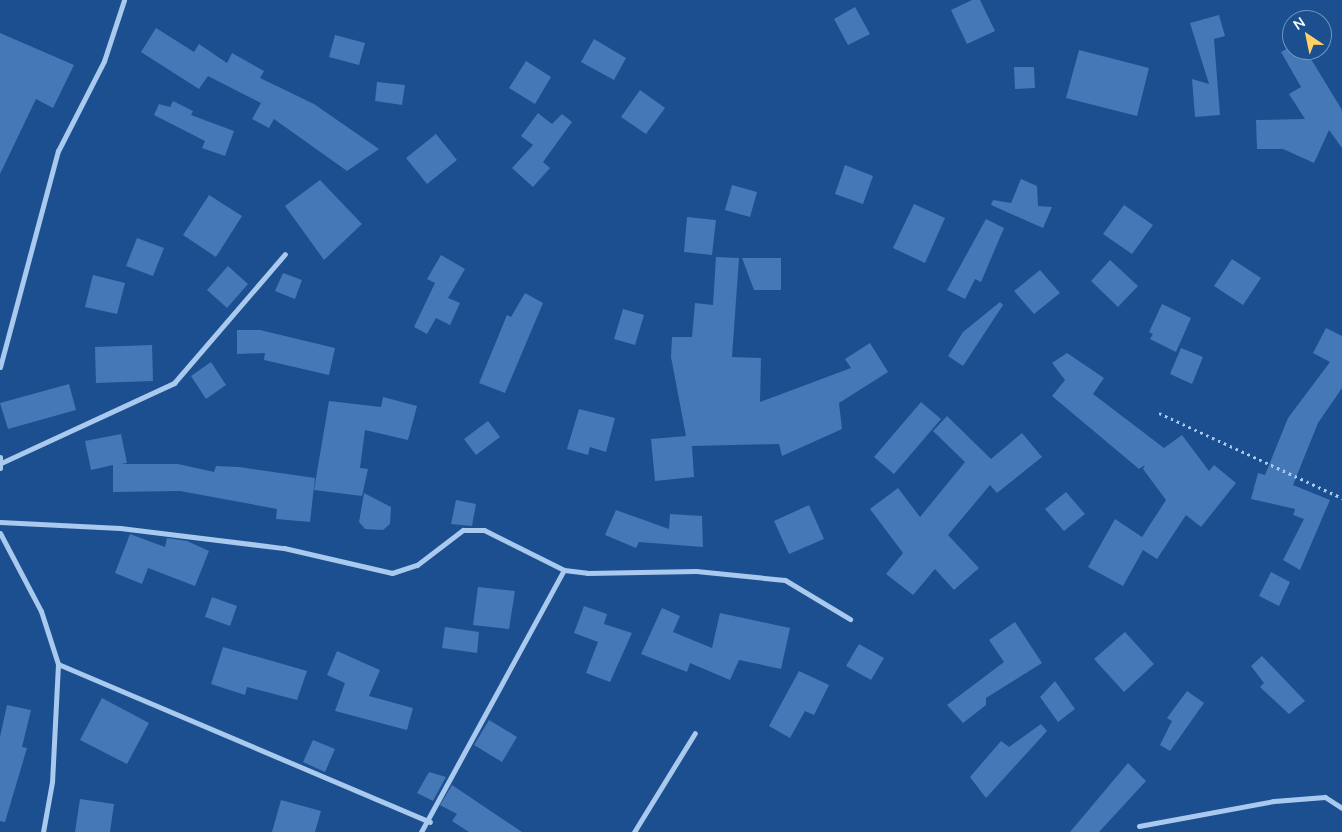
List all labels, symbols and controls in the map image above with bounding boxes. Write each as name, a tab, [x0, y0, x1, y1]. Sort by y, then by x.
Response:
north arrow	[1282, 10, 1332, 60]
text: N	[1290, 13, 1309, 34]

